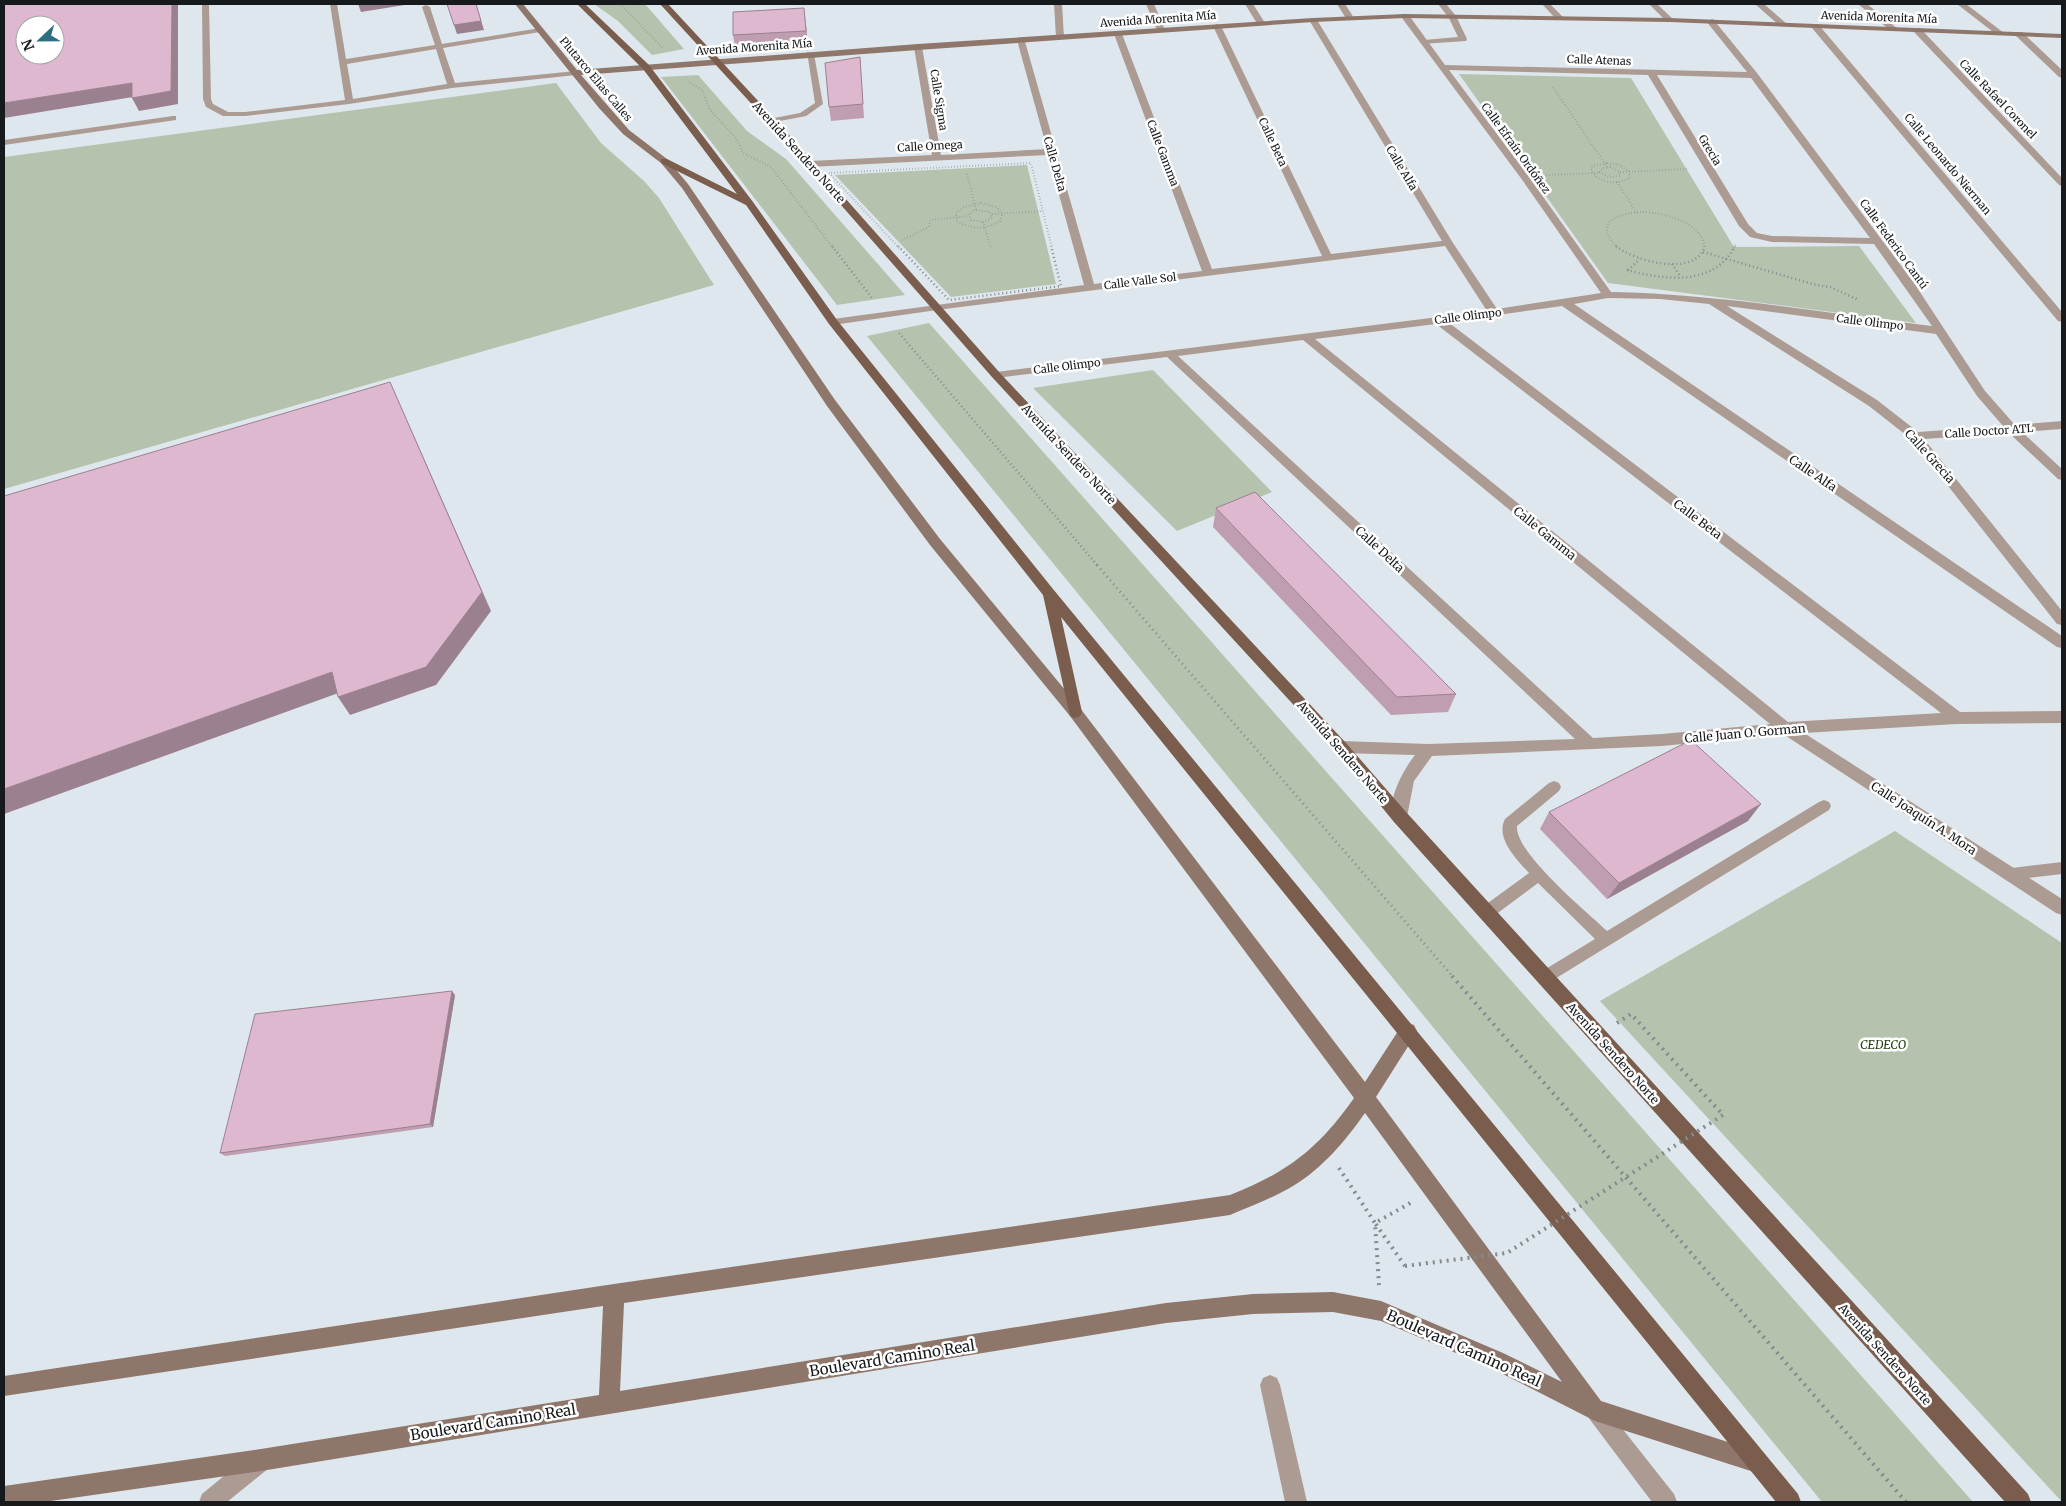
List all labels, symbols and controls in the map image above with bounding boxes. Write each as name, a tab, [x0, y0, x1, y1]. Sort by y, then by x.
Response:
street label: Avenida Morenita Mía	[1098, 8, 1217, 30]
street label: Avenida Morenita Mía	[1820, 8, 1938, 26]
north arrow	[15, 15, 65, 65]
street label: Plutarco Elias Calles	[557, 34, 635, 124]
text: N	[18, 36, 38, 53]
street label: Avenida Morenita Mía	[694, 36, 813, 58]
street label: Calle Atenas	[1567, 52, 1631, 68]
street label: Calle Rafael Coronel	[1957, 56, 2040, 142]
street label: Calle Sigma	[927, 68, 951, 132]
street label: Avenida Sendero Norte	[749, 97, 849, 206]
street label: Calle Efraín Ordóñez	[1478, 100, 1554, 196]
street label: Calle Leonardo Nierman	[1902, 110, 1995, 218]
street label: Calle Beta	[1256, 115, 1290, 169]
street label: Calle Gamma	[1144, 118, 1182, 188]
street label: Grecia	[1695, 132, 1725, 168]
street label: Calle Delta	[1041, 135, 1069, 193]
street label: Calle Omega	[897, 137, 963, 155]
street label: Calle Alfa	[1383, 143, 1421, 193]
street label: Calle Federico Cantú	[1857, 196, 1931, 292]
street label: Calle Valle Sol	[1103, 270, 1178, 292]
street label: Calle Olimpo	[1434, 305, 1503, 327]
street label: Calle Olimpo	[1836, 311, 1905, 333]
street label: Calle Olimpo	[1033, 355, 1102, 377]
street label: Avenida Sendero Norte	[1018, 400, 1119, 507]
street label: Calle Doctor ATL	[1944, 421, 2034, 441]
street label: Calle Grecia	[1902, 426, 1958, 486]
street label: Calle Alfa	[1786, 452, 1840, 495]
street label: Calle Beta	[1671, 496, 1726, 542]
street label: Calle Gamma	[1511, 503, 1580, 563]
street label: Calle Delta	[1352, 523, 1408, 576]
street label: Avenida Sendero Norte	[1294, 697, 1392, 806]
street label: Calle Juan O. Gorman	[1684, 720, 1806, 746]
street label: Calle Joaquín A. Mora	[1868, 778, 1980, 858]
street label: Avenida Sendero Norte	[1563, 998, 1663, 1107]
park label: CEDECO	[1860, 1037, 1907, 1052]
street label: Avenida Sendero Norte	[1835, 1299, 1935, 1408]
street label: Boulevard Camino Real	[1384, 1305, 1545, 1391]
street label: Boulevard Camino Real	[808, 1335, 976, 1380]
street label: Boulevard Camino Real	[409, 1399, 577, 1444]

